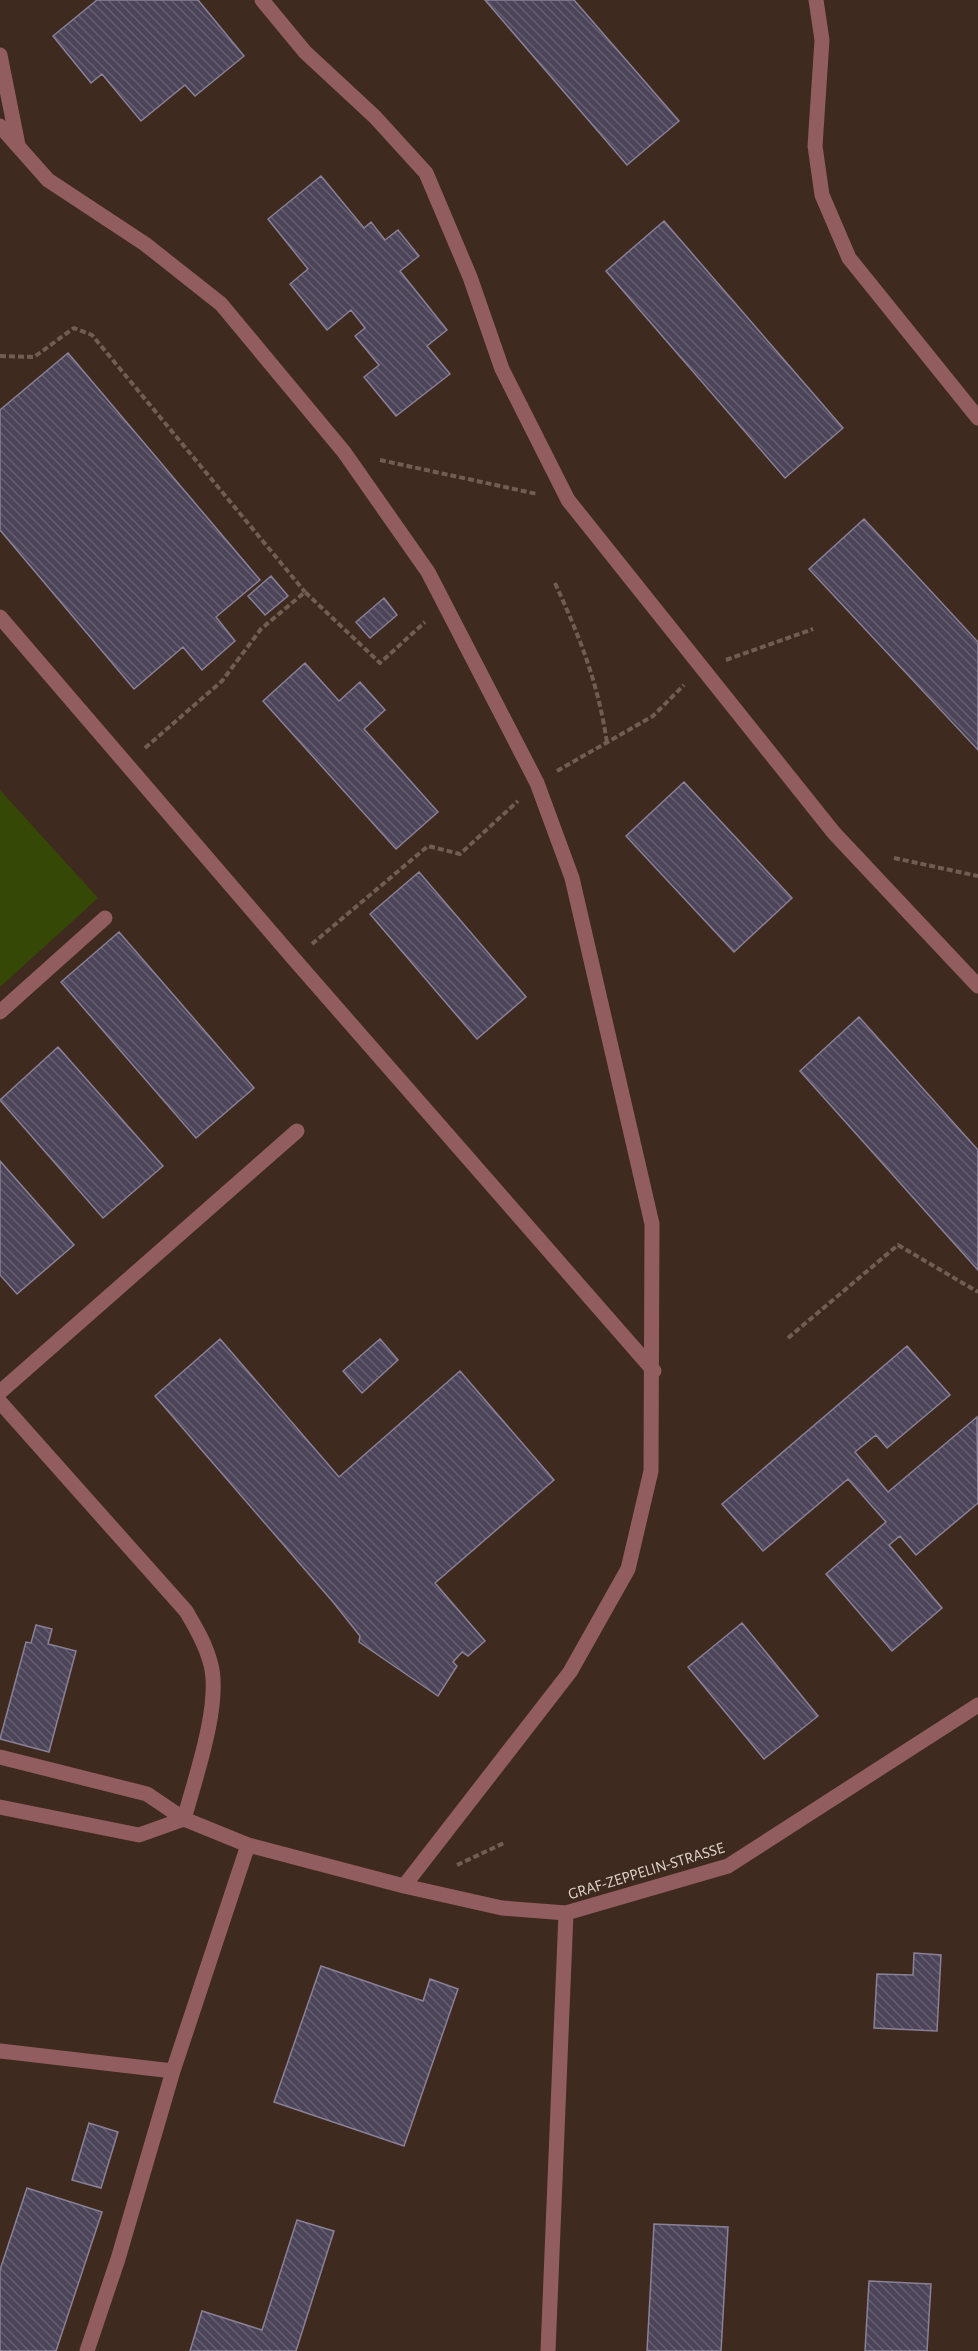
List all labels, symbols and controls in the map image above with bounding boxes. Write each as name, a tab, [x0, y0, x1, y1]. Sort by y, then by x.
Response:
street label: GRAF-ZEPPELIN-STRASSE	[566, 1839, 727, 1902]

